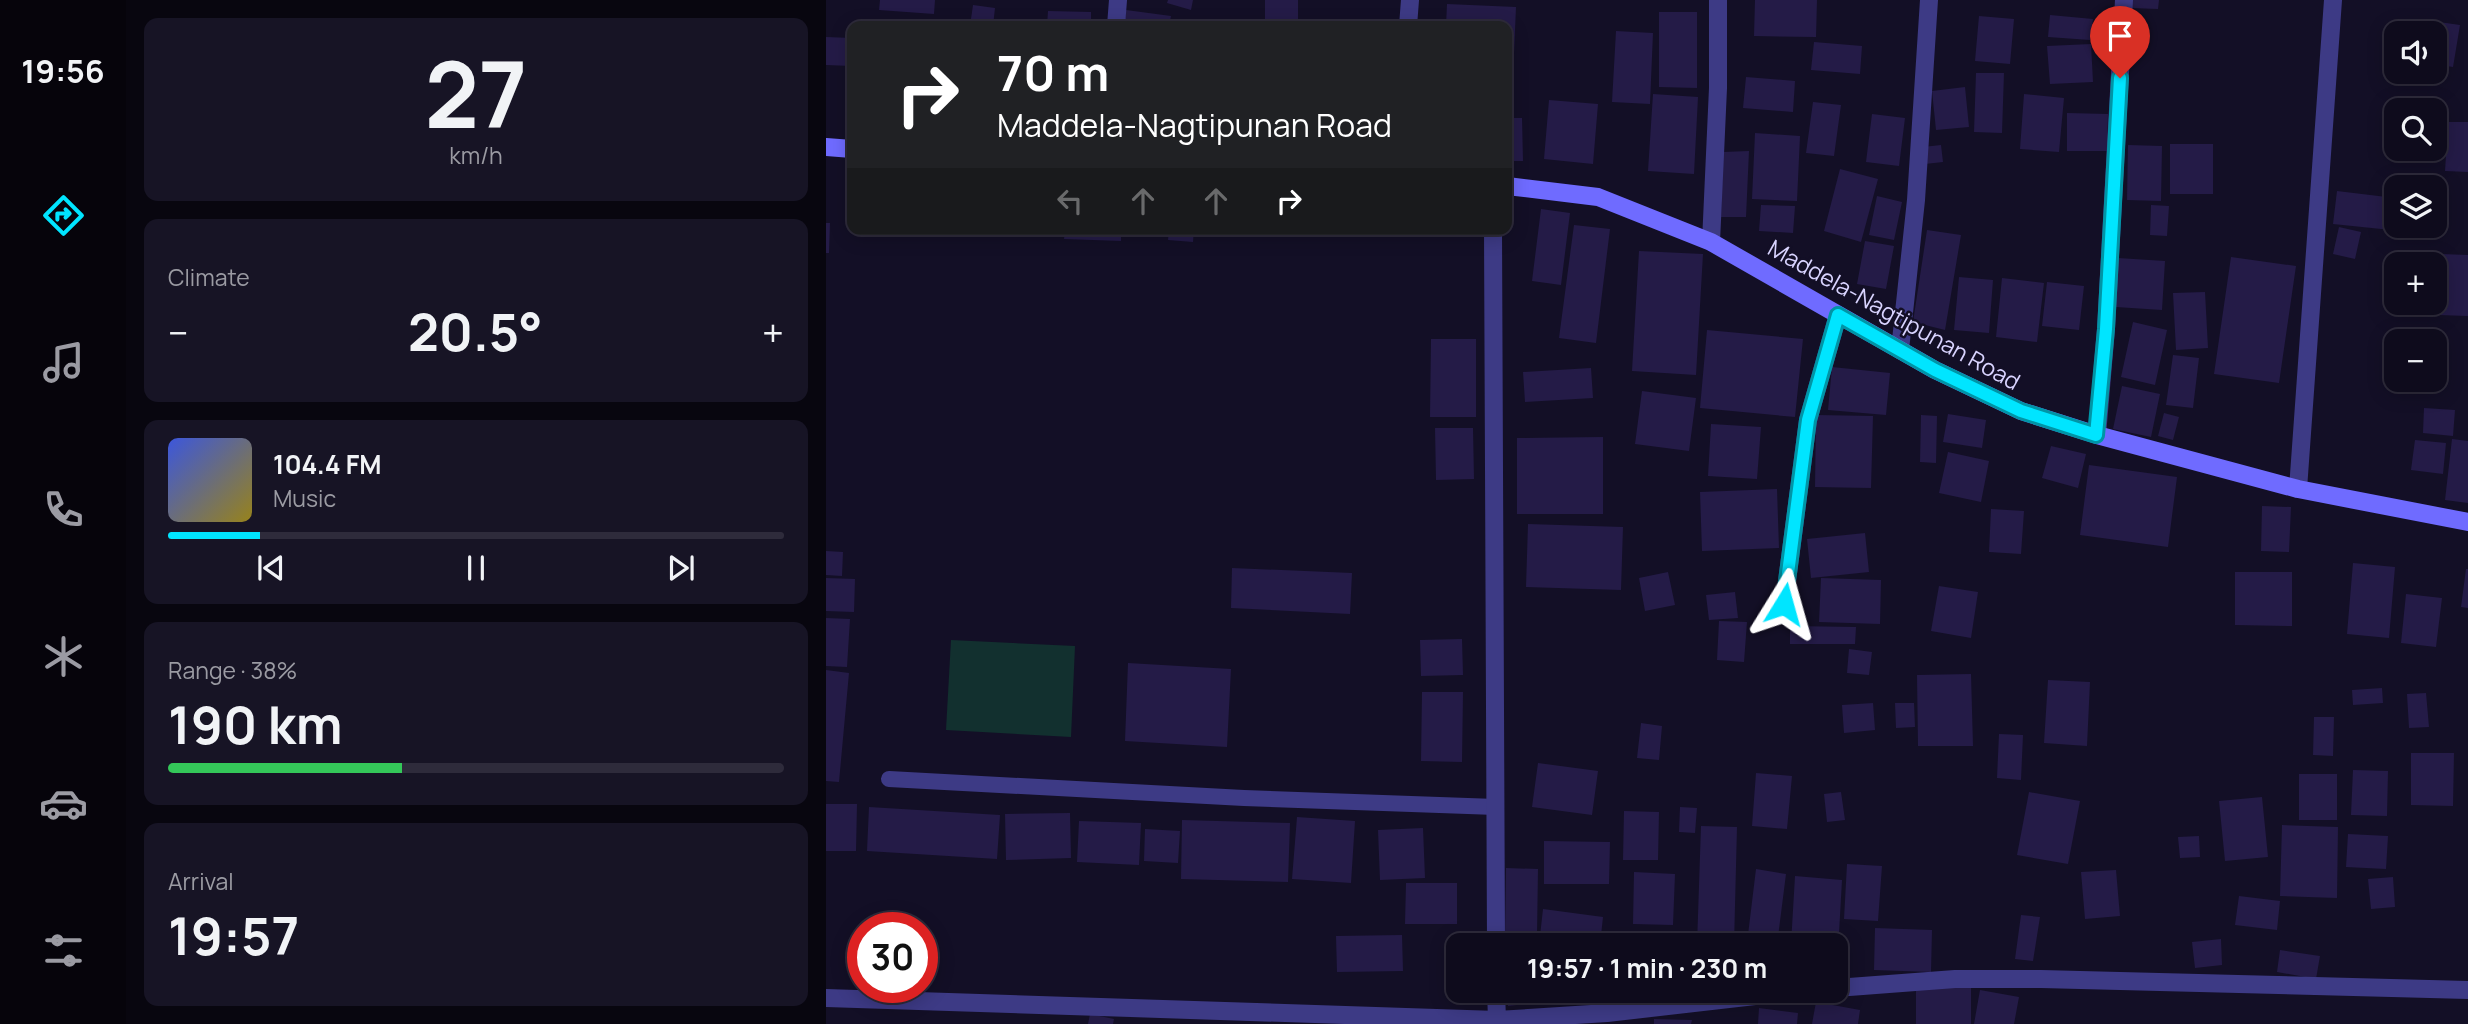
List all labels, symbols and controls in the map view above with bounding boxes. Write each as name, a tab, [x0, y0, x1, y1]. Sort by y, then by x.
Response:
pin	[2090, 6, 2150, 78]
icon: arrive	[2101, 17, 2139, 55]
map controls	[2384, 21, 2447, 392]
button: sound	[2384, 21, 2447, 84]
text: 27	[425, 31, 527, 155]
text: 70 m	[997, 39, 1109, 106]
text: 19:56	[21, 49, 105, 93]
icon: right	[882, 49, 973, 140]
button: search	[2384, 98, 2447, 161]
text: Maddela-Nagtipunan Road	[997, 103, 1392, 147]
text: km/h	[449, 139, 503, 171]
button: layers	[2384, 175, 2447, 238]
icon: left	[1051, 182, 1089, 220]
icon: ahead	[1124, 182, 1162, 220]
icon: ahead	[1197, 182, 1235, 220]
icon: right	[1270, 182, 1308, 220]
icon: directions	[39, 191, 88, 240]
street label: Maddela-Nagtipunan Road	[1763, 231, 2026, 397]
button: +	[2384, 252, 2447, 315]
text: Climate	[168, 261, 250, 293]
text: 20.5°	[408, 296, 543, 367]
text: −	[168, 306, 189, 358]
text: +	[762, 306, 784, 358]
button: −	[2384, 329, 2447, 392]
icon: music	[39, 338, 88, 387]
text: 104.4 FM	[273, 446, 382, 482]
text: Music	[273, 482, 336, 514]
icon: phone	[39, 485, 88, 534]
icon: previous	[252, 549, 290, 587]
icon: pause	[457, 549, 495, 587]
icon: next	[662, 549, 700, 587]
position arrow	[1747, 567, 1821, 641]
icon: climate	[39, 632, 88, 681]
text: Range · 38%	[168, 654, 297, 686]
text: 190 km	[168, 689, 342, 760]
icon: car	[39, 779, 88, 828]
text: Arrival	[168, 865, 234, 897]
text: 19:57	[168, 900, 299, 971]
speed limit sign: 30	[847, 912, 938, 1003]
icon: filters	[39, 926, 88, 975]
text: 19:57 · 1 min · 230 m	[1527, 950, 1767, 986]

